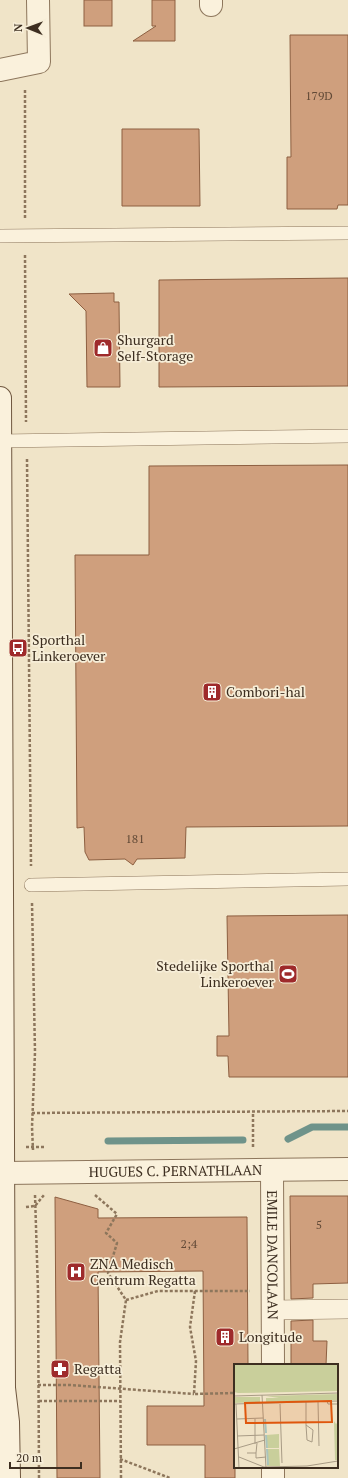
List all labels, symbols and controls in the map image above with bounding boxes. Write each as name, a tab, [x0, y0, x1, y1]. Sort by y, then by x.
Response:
north arrow	[8, 8, 48, 48]
text: N	[11, 23, 25, 32]
house number: 179D	[305, 88, 333, 103]
place label: Shurgard Self-Storage	[117, 330, 193, 365]
shop icon: Shurgard Self-Storage	[92, 337, 114, 359]
place label: Sporthal Linkeroever	[32, 630, 106, 665]
bus stop icon: Sporthal Linkeroever	[7, 637, 29, 659]
building icon: Combori-hal	[201, 681, 223, 703]
place label: Combori-hal	[226, 682, 305, 701]
house number: 181	[125, 831, 145, 846]
place label: Stedelijke Sporthal Linkeroever	[156, 956, 275, 991]
sports icon: Stedelijke Sporthal Linkeroever	[277, 963, 299, 985]
street label: HUGUES C. PERNATHLAAN	[89, 1160, 262, 1181]
street label: EMILE DANCOLAAN	[263, 1190, 283, 1320]
house number: 5	[316, 1217, 322, 1232]
house number: 2;4	[181, 1236, 198, 1251]
place label: ZNA Medisch Centrum Regatta	[90, 1254, 196, 1289]
hospital icon: ZNA Medisch Centrum Regatta	[65, 1261, 87, 1283]
building icon: Longitude	[214, 1326, 236, 1348]
place label: Longitude	[239, 1327, 302, 1346]
pharmacy icon: Regatta	[49, 1358, 71, 1380]
place label: Regatta	[74, 1359, 122, 1378]
inset map	[234, 1364, 338, 1468]
scale bar	[10, 1444, 81, 1470]
text: 20 m	[16, 1450, 43, 1465]

